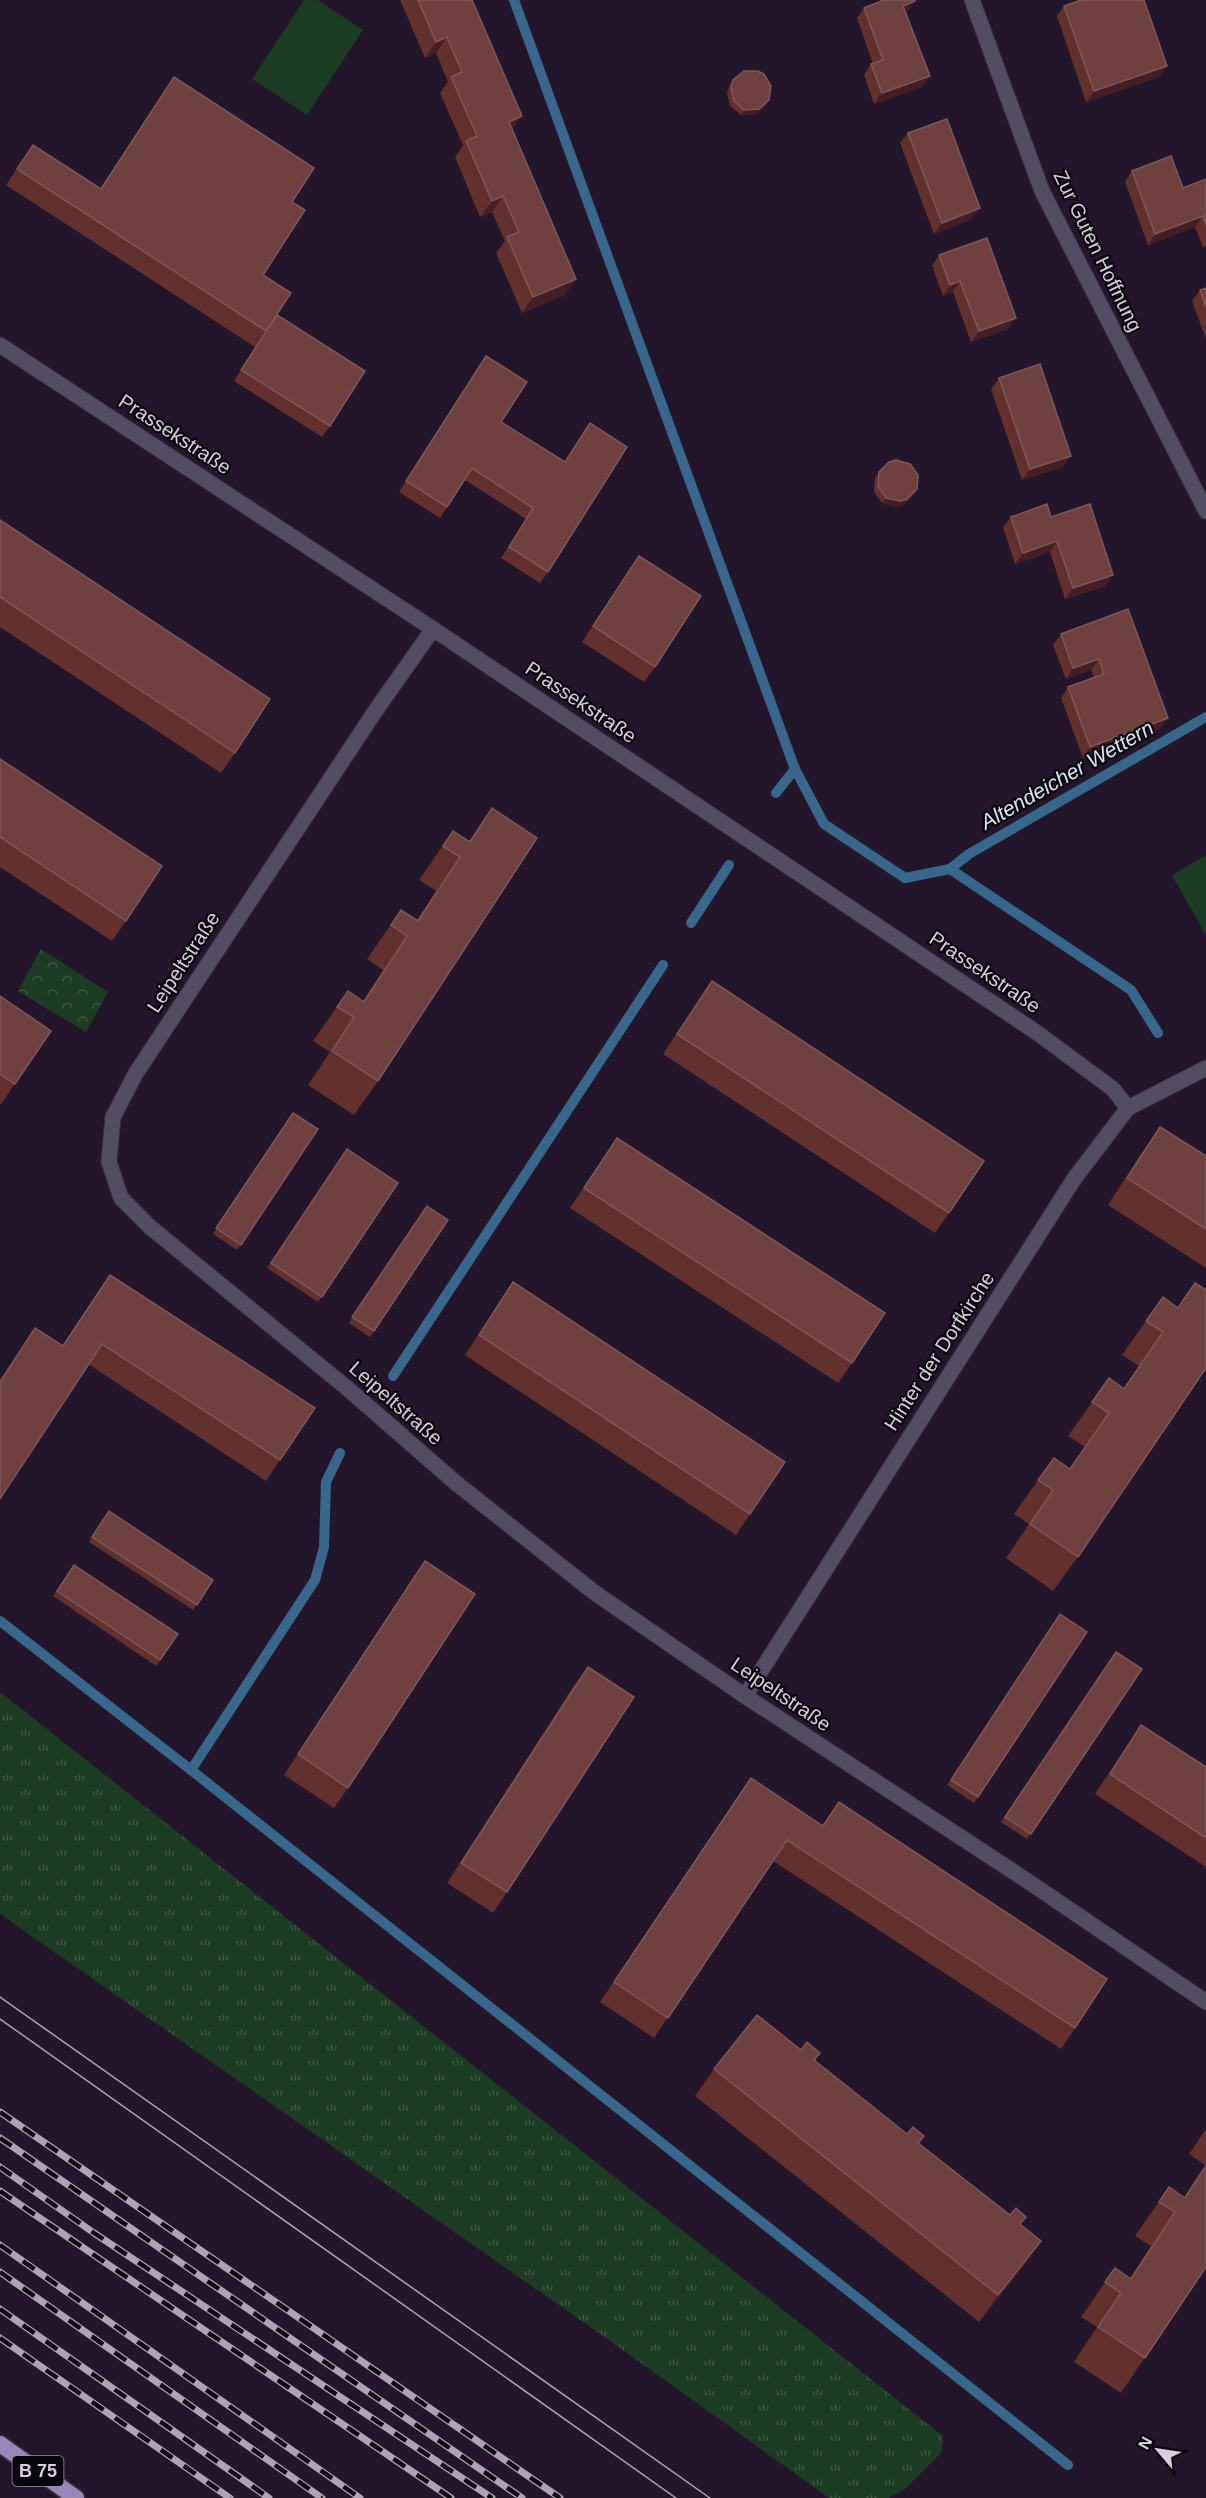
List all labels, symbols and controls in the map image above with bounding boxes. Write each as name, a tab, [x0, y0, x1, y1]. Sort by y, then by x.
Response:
street label: Zur Guten Hoffnung	[1049, 167, 1147, 335]
street label: Prassekstraße	[115, 390, 235, 478]
street label: Prassekstraße	[521, 657, 641, 747]
water label: Altendeicher Wettern	[975, 716, 1157, 834]
street label: Leipeltstraße	[142, 908, 224, 1016]
street label: Prassekstraße	[925, 927, 1045, 1017]
street label: Hinter der Dorfkirche	[880, 1268, 998, 1434]
street label: Leipeltstraße	[345, 1357, 447, 1449]
street label: Leipeltstraße	[727, 1653, 835, 1735]
north arrow	[1128, 2420, 1188, 2480]
text: N	[1135, 2434, 1156, 2452]
road number: B 75	[12, 2456, 63, 2486]

